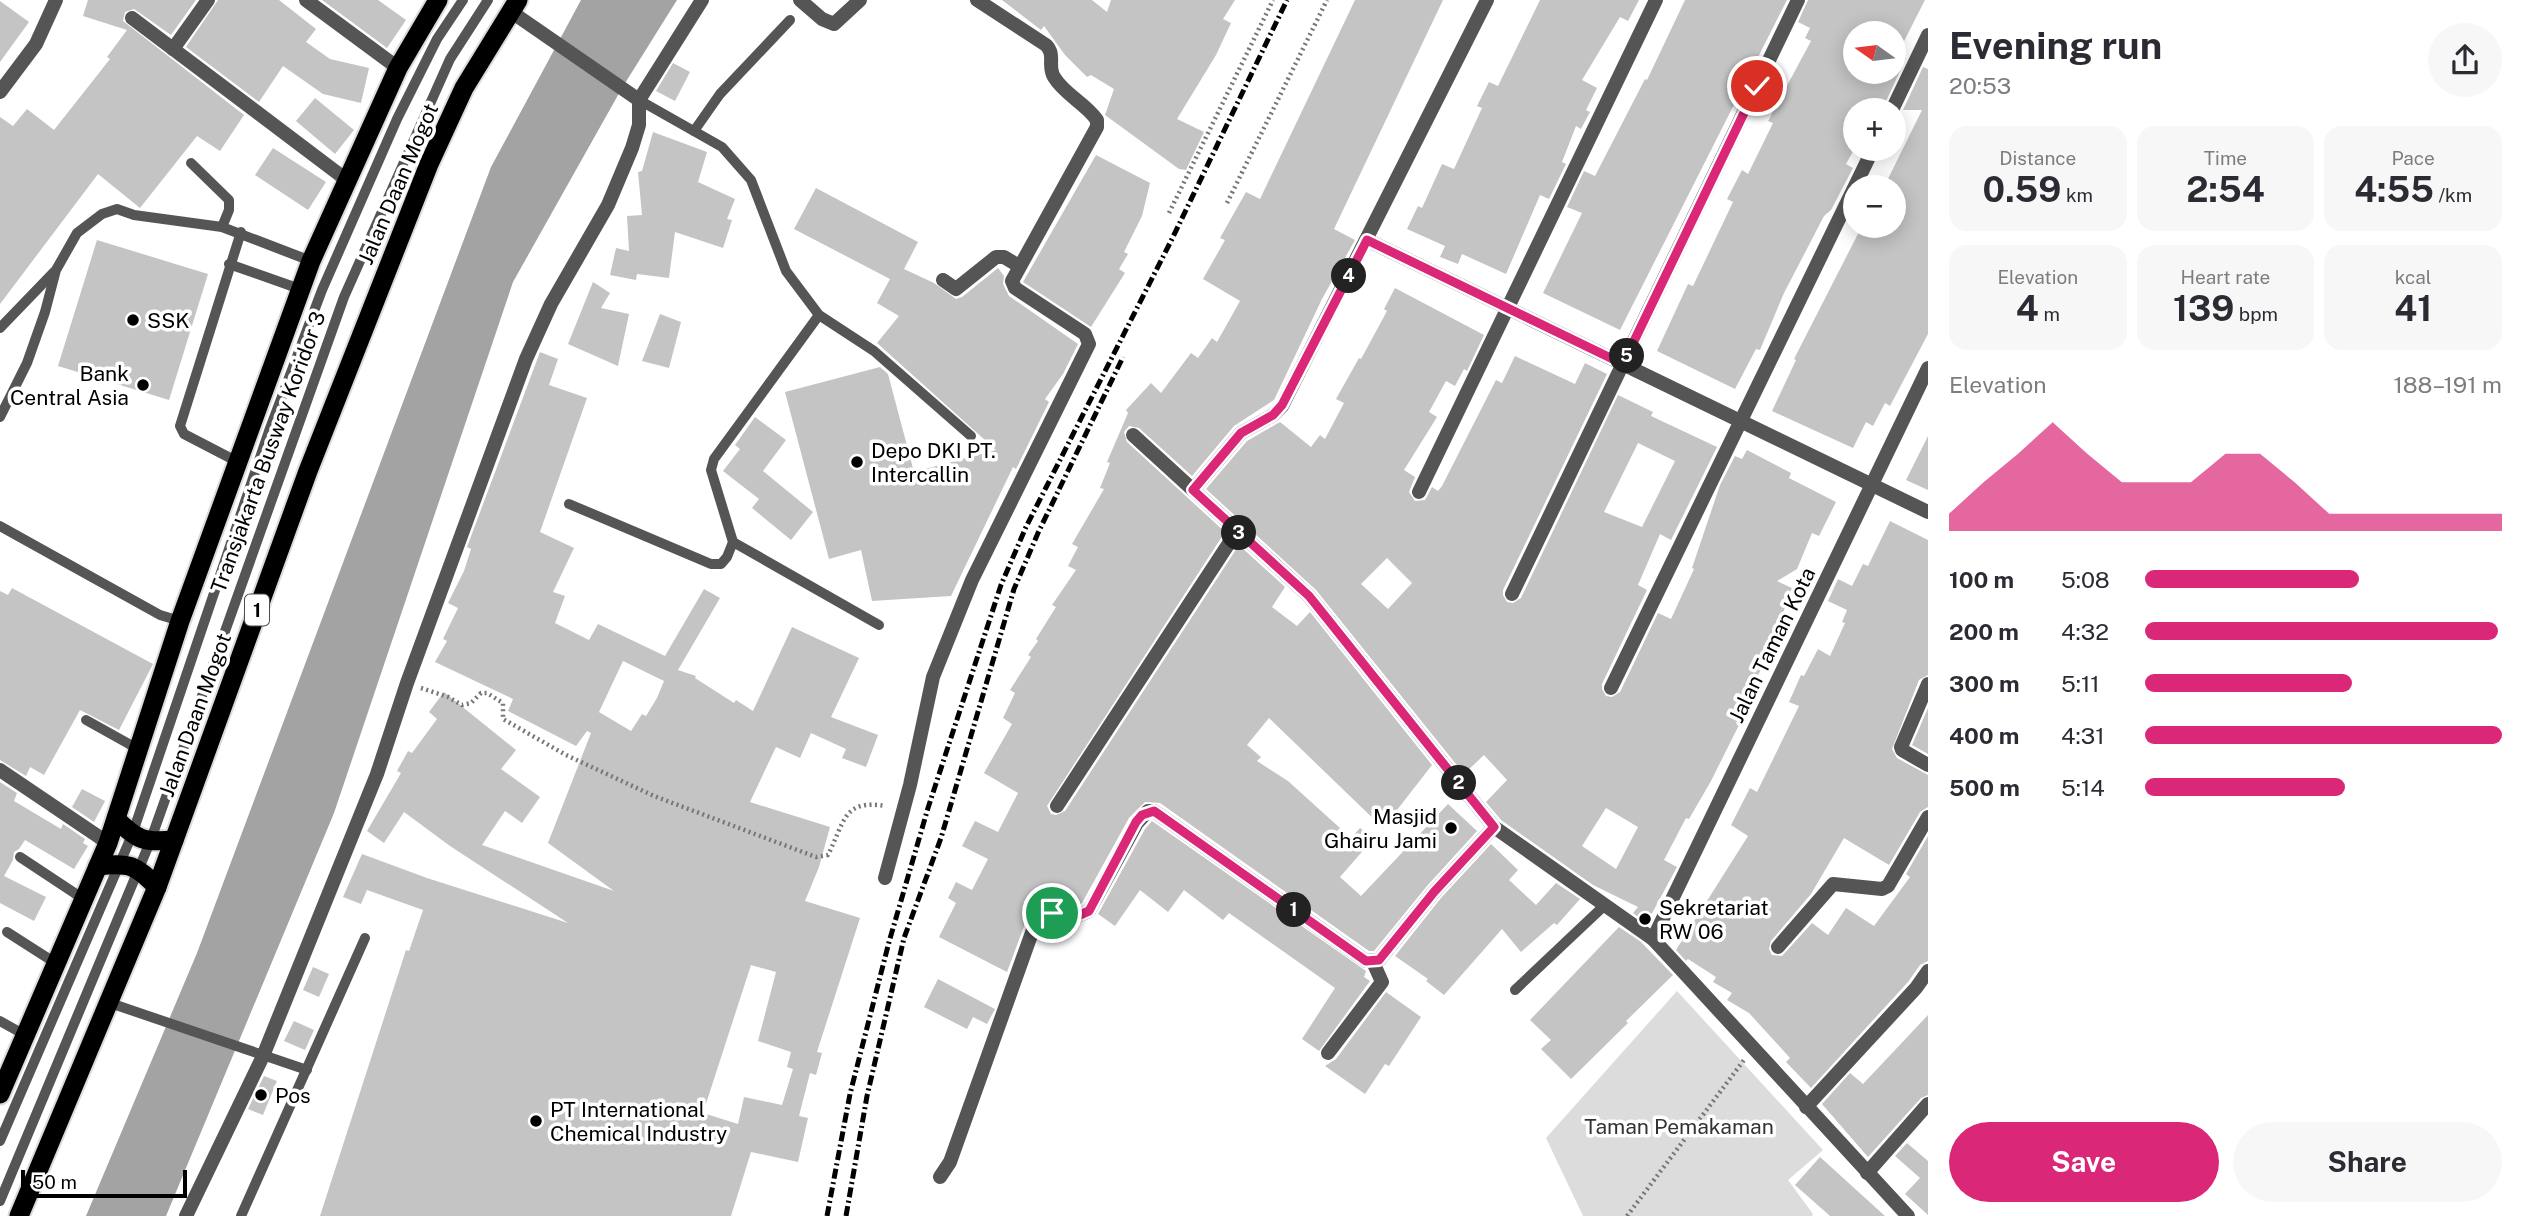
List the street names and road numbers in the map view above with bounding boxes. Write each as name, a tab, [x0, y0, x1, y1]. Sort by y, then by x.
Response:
street label: Jalan Daan Mogot	[353, 100, 443, 268]
street label: Transjakarta Busway Koridor 3	[205, 308, 331, 596]
street label: Jalan Taman Kota	[1724, 563, 1820, 727]
road number: 1	[245, 594, 269, 625]
street label: Jalan Daan Mogot	[154, 630, 236, 800]

